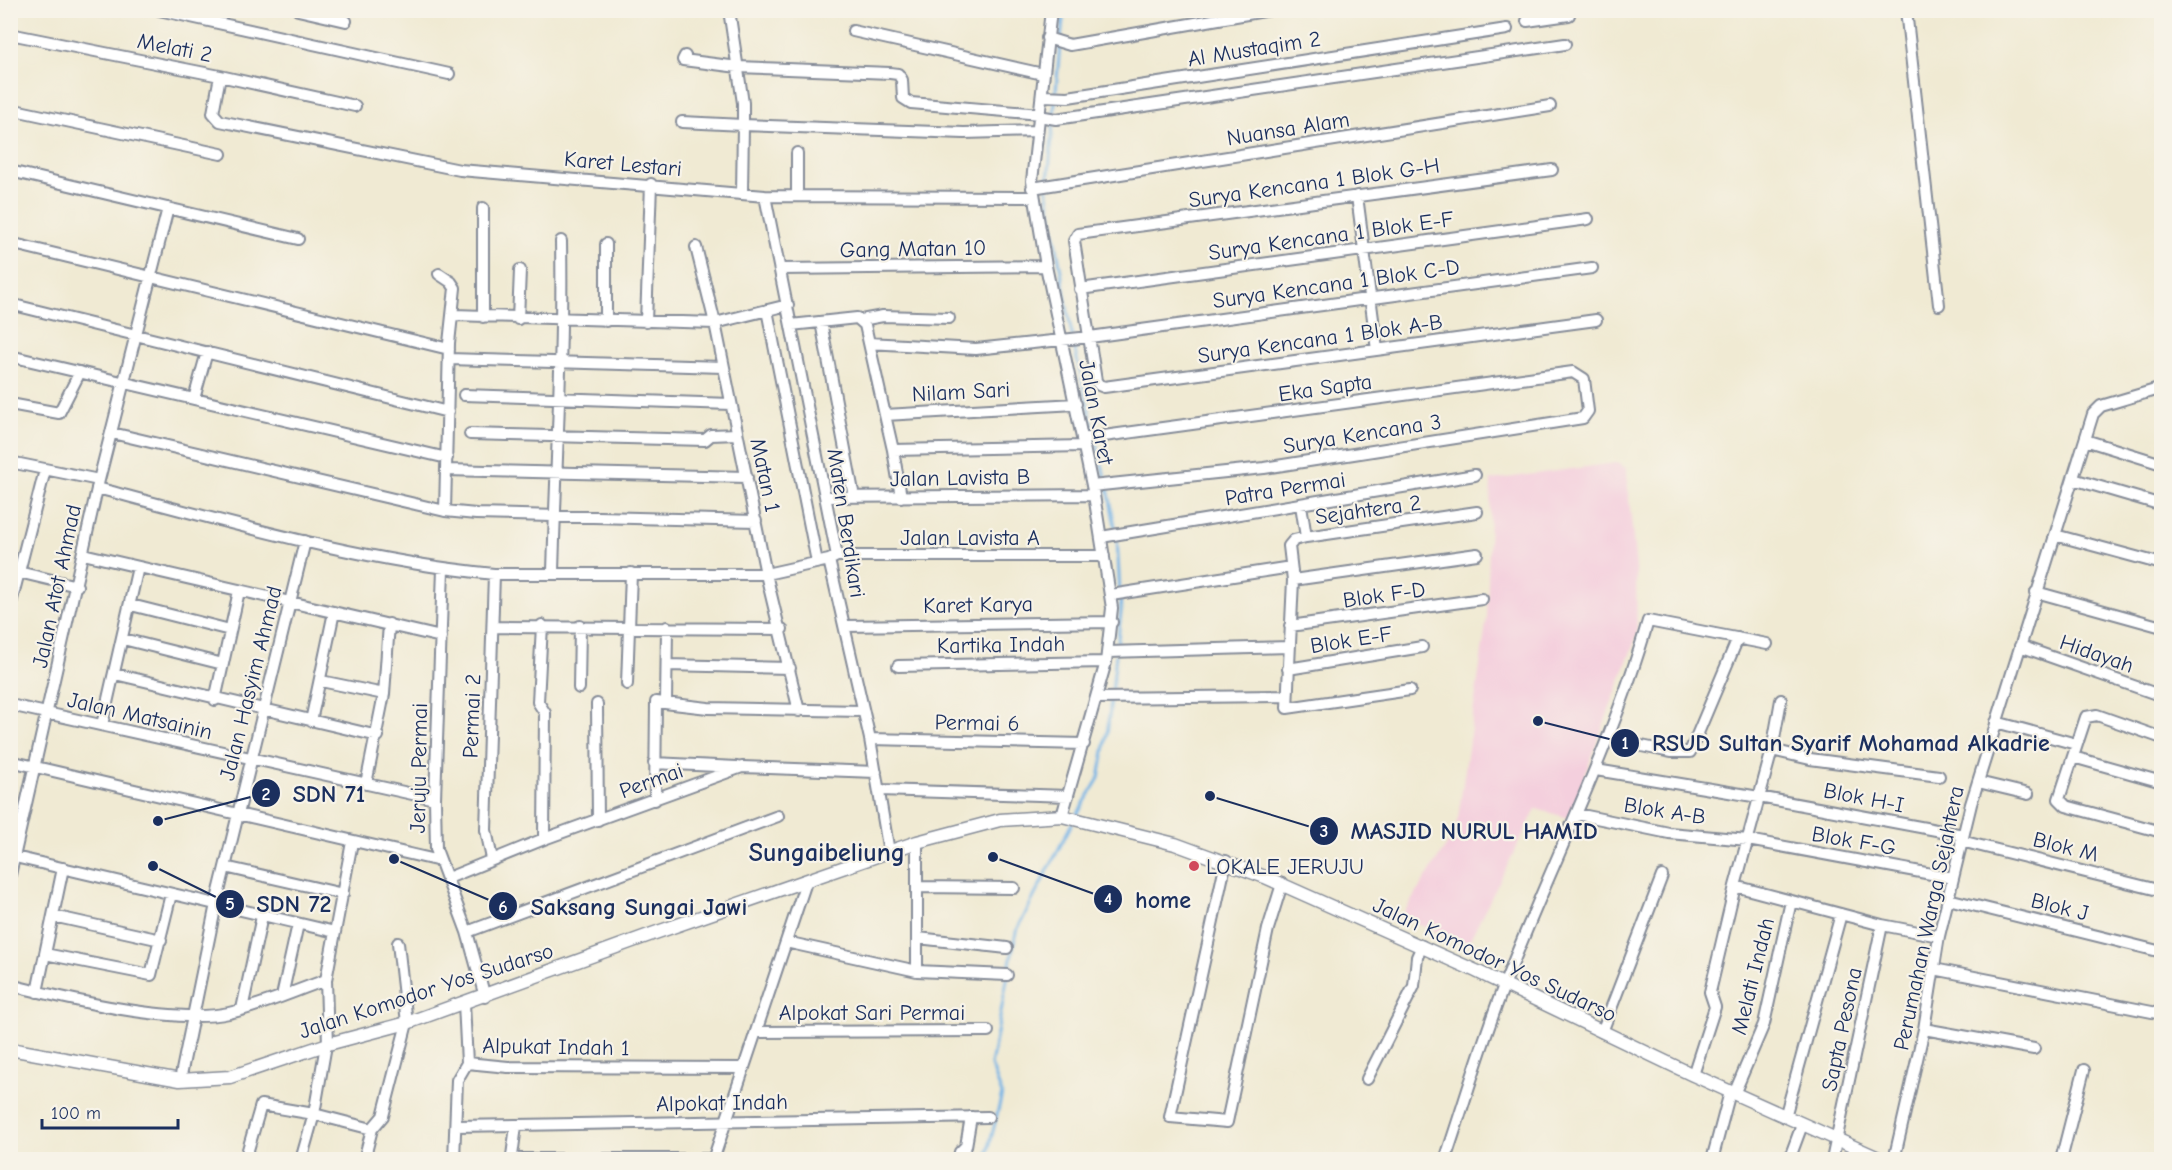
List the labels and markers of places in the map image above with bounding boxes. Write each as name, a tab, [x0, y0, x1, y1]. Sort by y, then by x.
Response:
callout: RSUD Sultan Syarif Mohamad Alkadrie	[1610, 722, 2061, 764]
callout: SDN 71	[251, 772, 377, 814]
callout: MASJID NURUL HAMID	[1309, 810, 1610, 852]
place label: LOKALE JERUJU	[1206, 854, 1364, 880]
marker: LOKALE JERUJU	[1187, 859, 1201, 873]
callout: home	[1093, 878, 1203, 920]
callout: SDN 72	[215, 883, 344, 925]
callout: Saksang Sungai Jawi	[488, 885, 759, 927]

